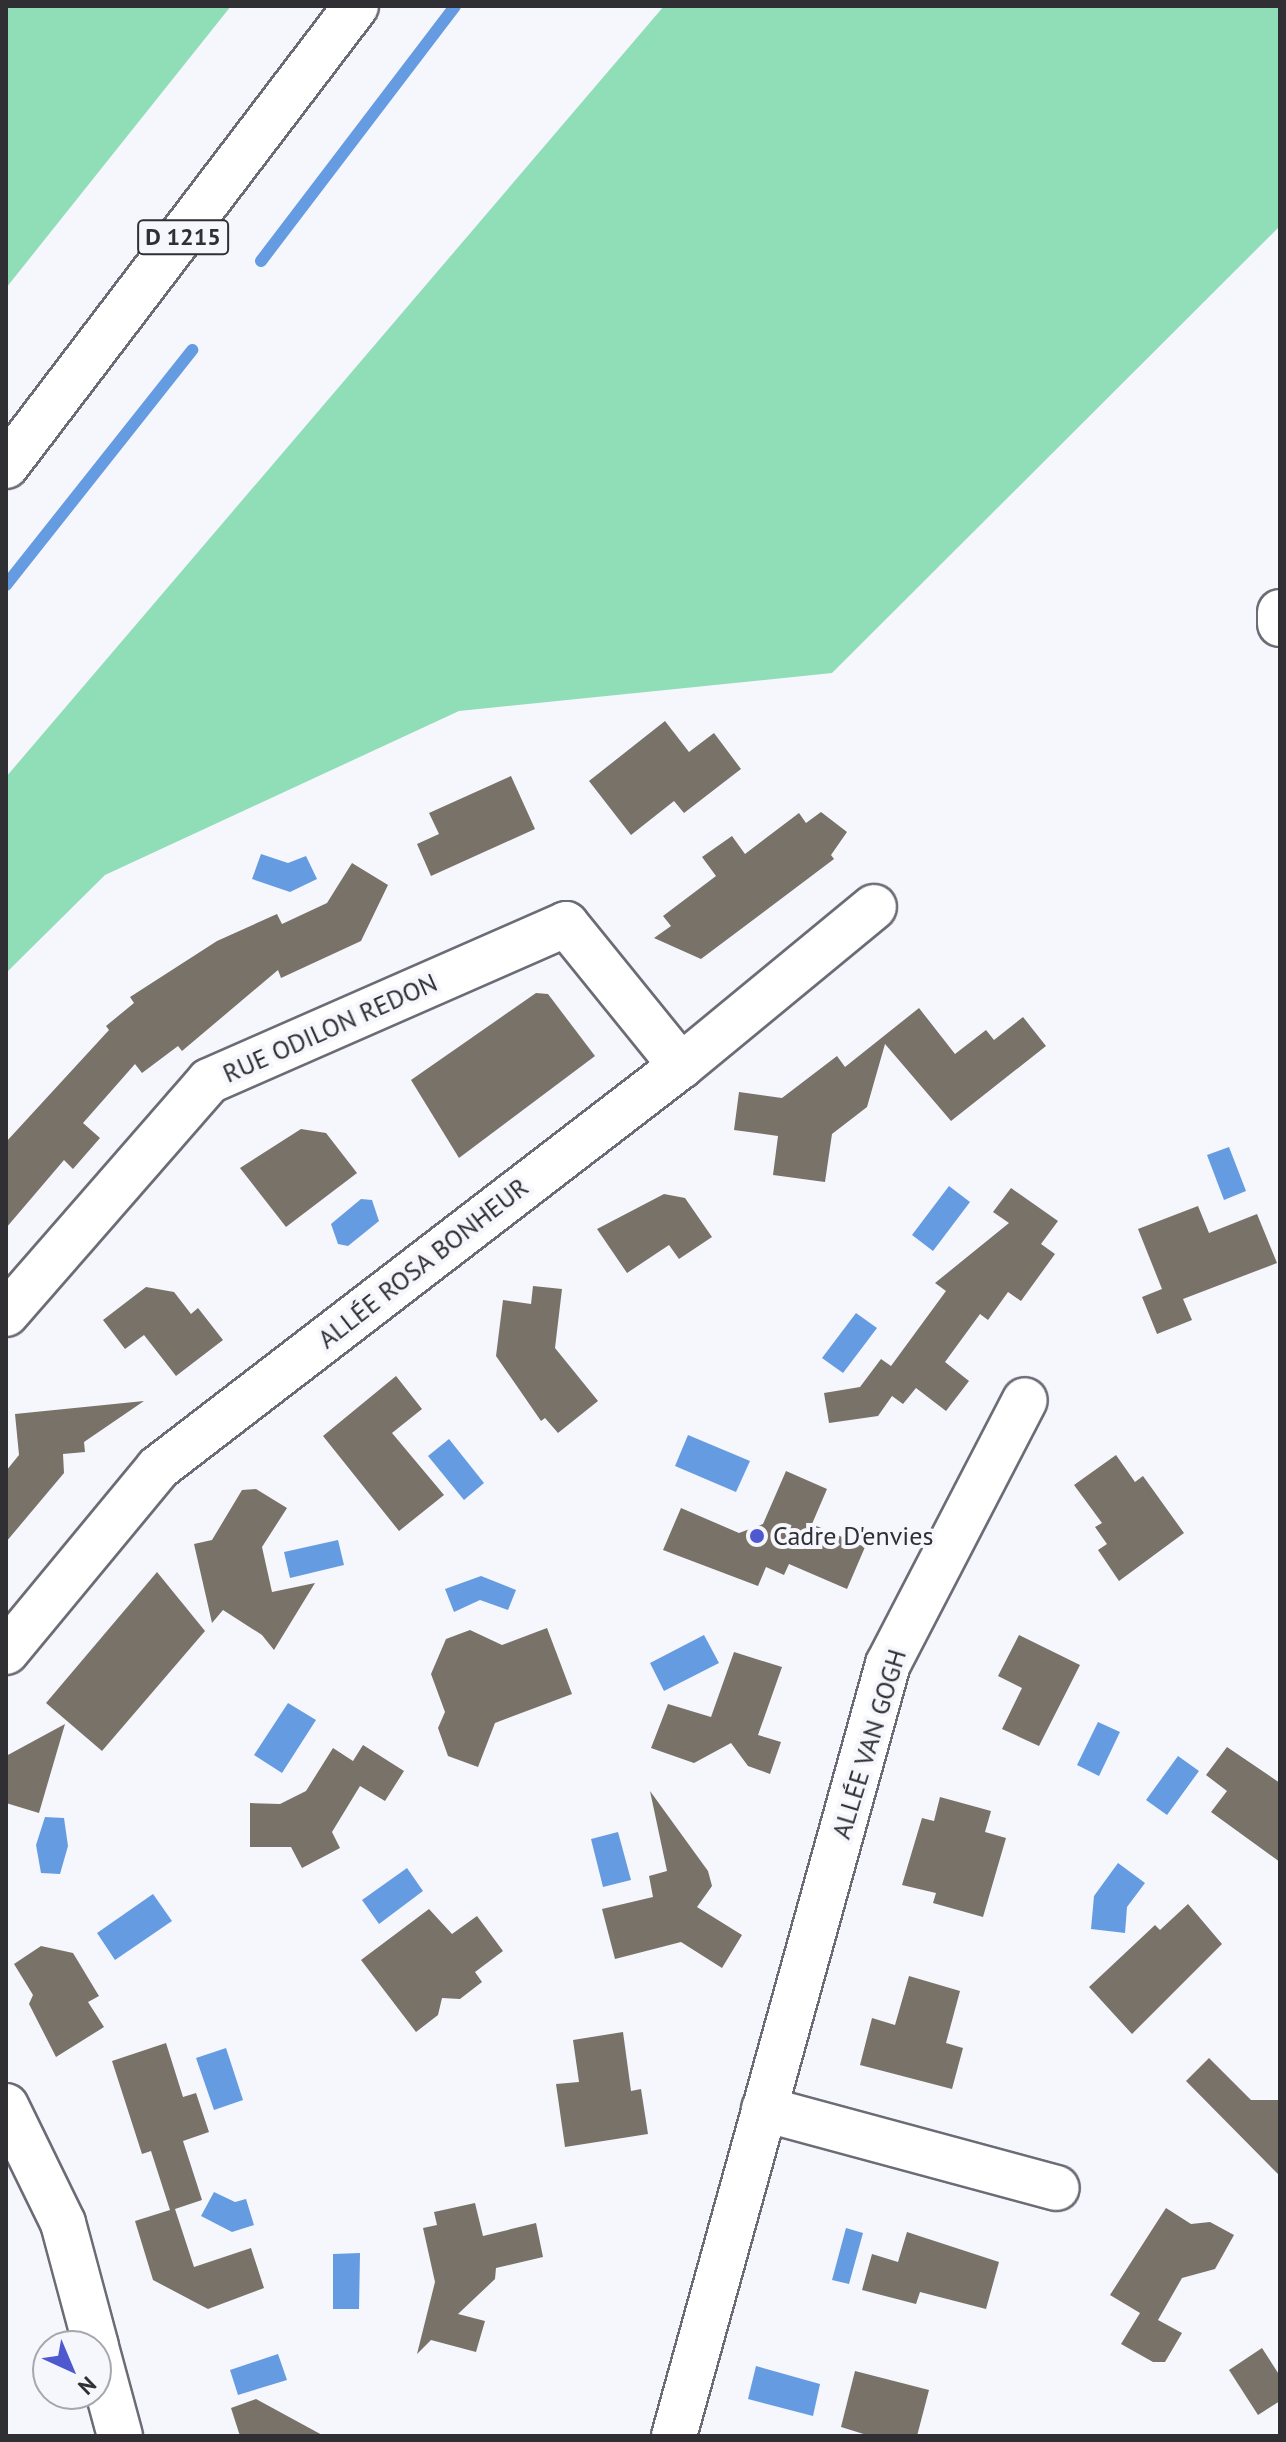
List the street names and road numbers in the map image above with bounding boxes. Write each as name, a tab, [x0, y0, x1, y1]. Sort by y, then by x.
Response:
road number: D 1215	[135, 217, 231, 257]
street label: RUE ODILON REDON	[218, 967, 442, 1089]
street label: ALLÉE ROSA BONHEUR	[311, 1171, 535, 1355]
street label: ALLÉE VAN GOGH	[825, 1645, 913, 1843]

